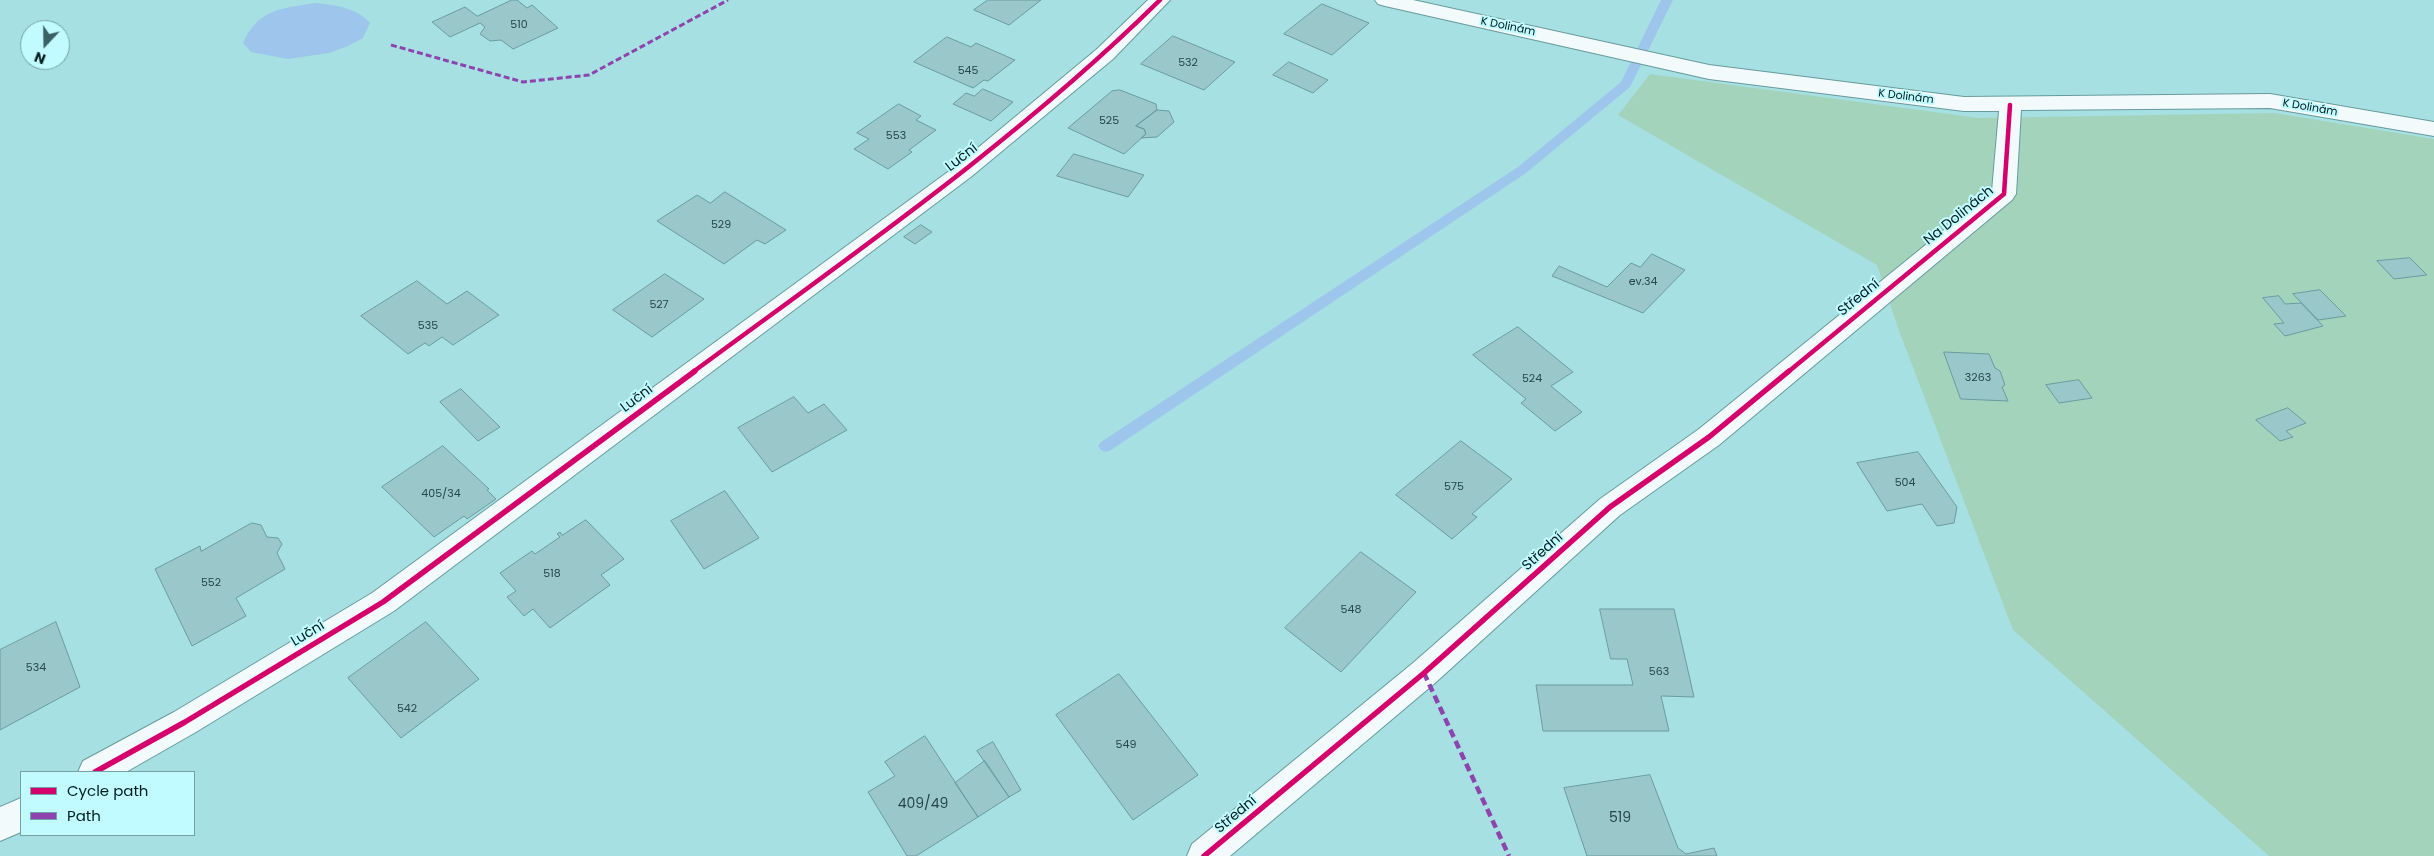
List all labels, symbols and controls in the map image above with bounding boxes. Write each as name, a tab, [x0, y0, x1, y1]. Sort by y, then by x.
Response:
street label: K Dolinám	[1479, 15, 1537, 39]
house number: 510	[510, 18, 528, 32]
north arrow	[20, 20, 70, 70]
text: N	[31, 47, 48, 69]
house number: 532	[1178, 56, 1198, 70]
house number: 545	[958, 64, 978, 78]
street label: K Dolinám	[1878, 87, 1934, 107]
street label: K Dolinám	[2281, 97, 2339, 119]
house number: 525	[1099, 114, 1119, 128]
house number: 553	[886, 129, 906, 143]
street label: Luční	[943, 140, 981, 176]
street label: Na Dolinách	[1921, 183, 1997, 249]
house number: 529	[711, 218, 731, 232]
house number: ev.34	[1629, 275, 1657, 289]
street label: Střední	[1835, 276, 1883, 320]
house number: 527	[649, 298, 669, 312]
house number: 535	[418, 319, 438, 333]
house number: 3263	[1965, 371, 1991, 385]
house number: 524	[1522, 372, 1542, 386]
street label: Luční	[618, 381, 656, 417]
house number: 504	[1895, 476, 1915, 490]
house number: 575	[1444, 480, 1464, 494]
house number: 405/34	[421, 487, 461, 501]
street label: Střední	[1519, 529, 1567, 575]
house number: 518	[543, 567, 561, 581]
house number: 552	[201, 576, 221, 590]
house number: 548	[1341, 603, 1361, 617]
street label: Luční	[288, 618, 328, 650]
house number: 534	[26, 661, 46, 675]
house number: 563	[1649, 665, 1669, 679]
house number: 542	[397, 702, 417, 716]
house number: 549	[1116, 738, 1136, 752]
legend	[20, 771, 195, 836]
text: Cycle path	[67, 780, 148, 801]
street label: Střední	[1212, 793, 1260, 837]
house number: 409/49	[898, 796, 948, 812]
text: Path	[67, 805, 101, 826]
house number: 519	[1609, 810, 1631, 826]

